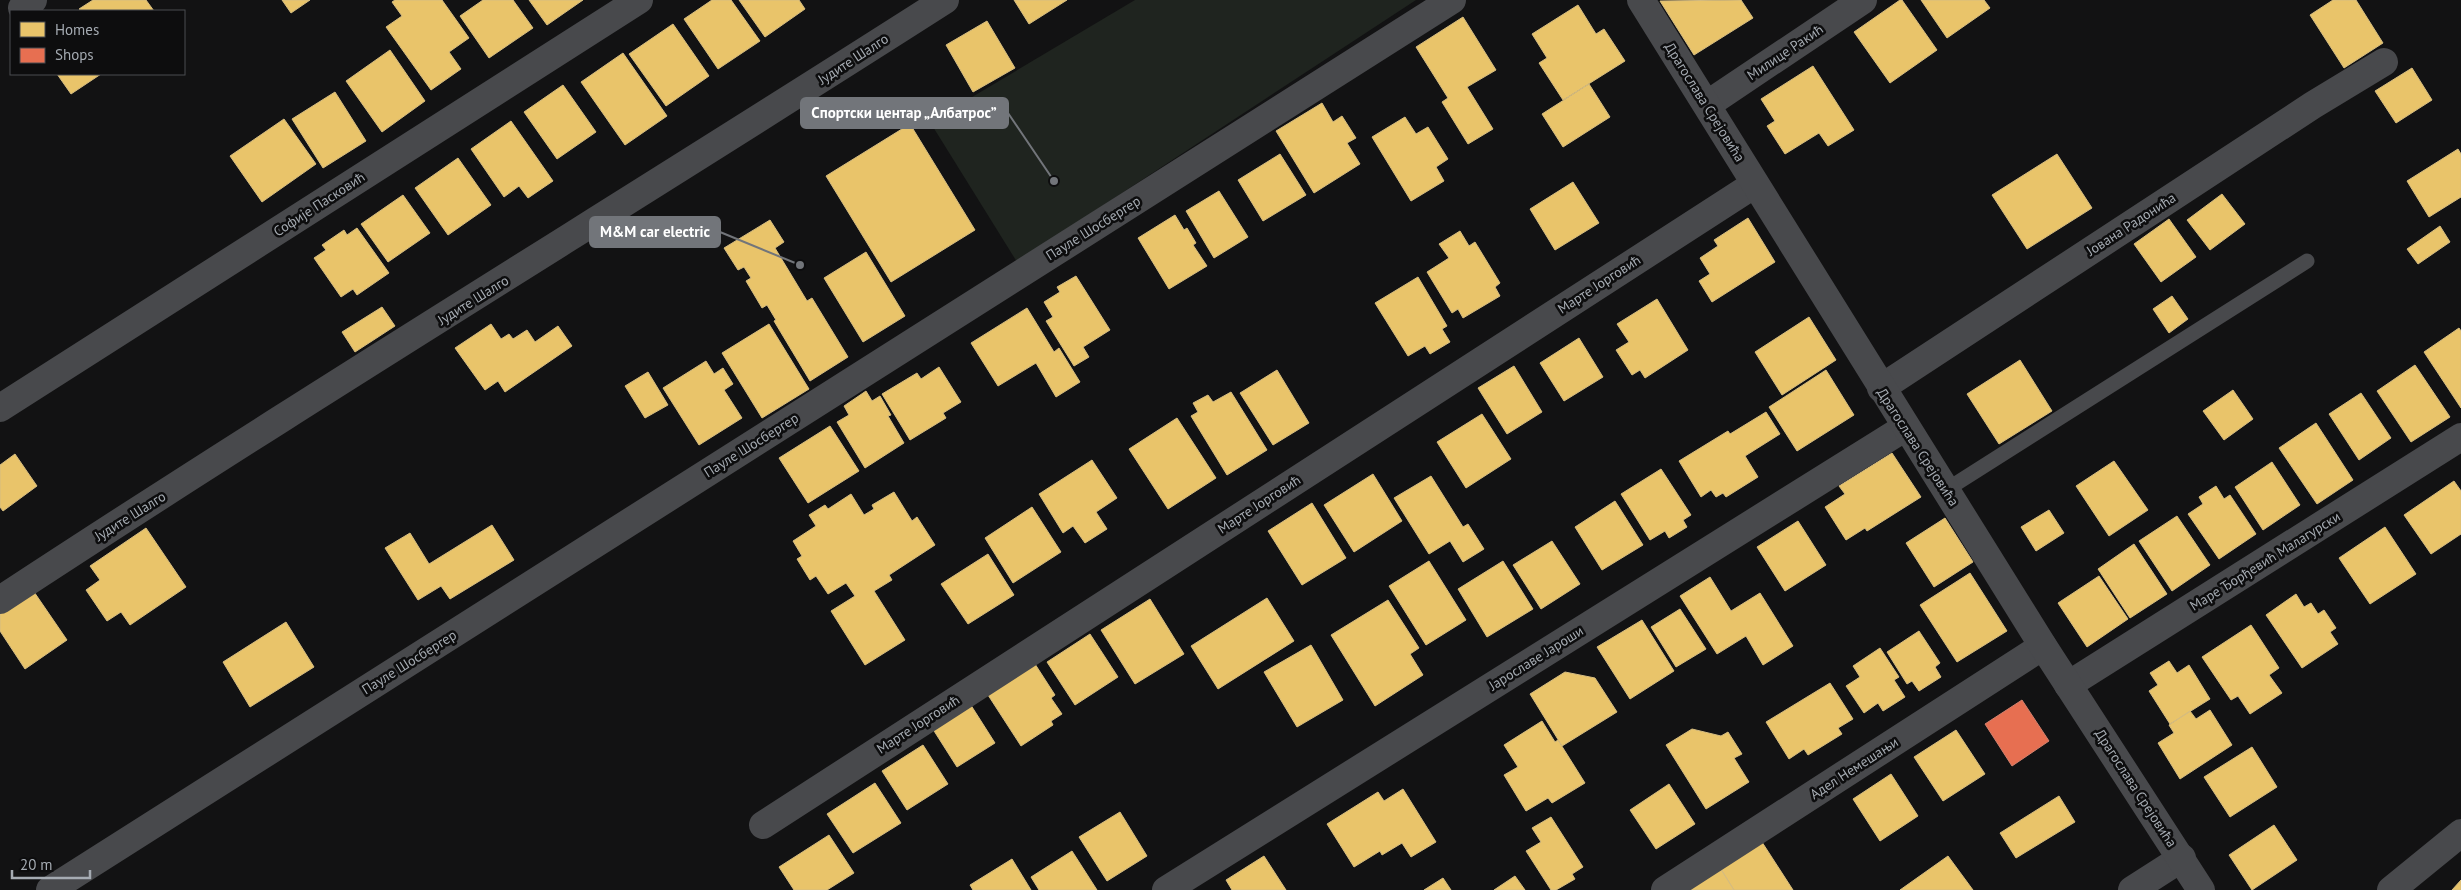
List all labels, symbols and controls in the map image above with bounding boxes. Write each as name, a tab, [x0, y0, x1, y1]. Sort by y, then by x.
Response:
legend	[10, 10, 185, 75]
text: Homes	[55, 20, 99, 39]
street label: Милице Ракић	[1743, 20, 1827, 84]
street label: Јудите Шалго	[813, 30, 892, 89]
street label: Драгослава Срејовића	[1661, 39, 1749, 165]
text: Shops	[55, 45, 94, 64]
callout: Спортски центар „Албатрос”	[801, 98, 1008, 128]
text: Спортски центар „Албатрос”	[811, 103, 997, 122]
street label: Софије Пасковић	[270, 168, 368, 240]
street label: Јована Радонића	[2082, 188, 2179, 260]
street label: Пауле Шосбергер	[1042, 192, 1144, 264]
callout: M&M car electric	[590, 217, 720, 247]
text: M&M car electric	[600, 222, 711, 241]
street label: Марте Јорговић	[1554, 250, 1644, 318]
street label: Јудите Шалго	[433, 271, 512, 329]
street label: Драгослава Срејовића	[1873, 384, 1963, 510]
street label: Пауле Шосбергер	[700, 409, 802, 481]
street label: Марте Јорговић	[1214, 470, 1304, 538]
street label: Јудите Шалго	[90, 487, 169, 545]
street label: Маре Ђорђевић Малагурски	[2186, 507, 2344, 615]
street label: Јарославе Јароши	[1484, 622, 1587, 695]
street label: Пауле Шосбергер	[358, 626, 460, 698]
street label: Марте Јорговић	[873, 690, 963, 758]
street label: Драгослава Срејовића	[2091, 725, 2181, 851]
street label: Адел Немешањи	[1806, 733, 1902, 803]
scale bar	[12, 848, 90, 880]
text: 20 m	[20, 855, 53, 874]

